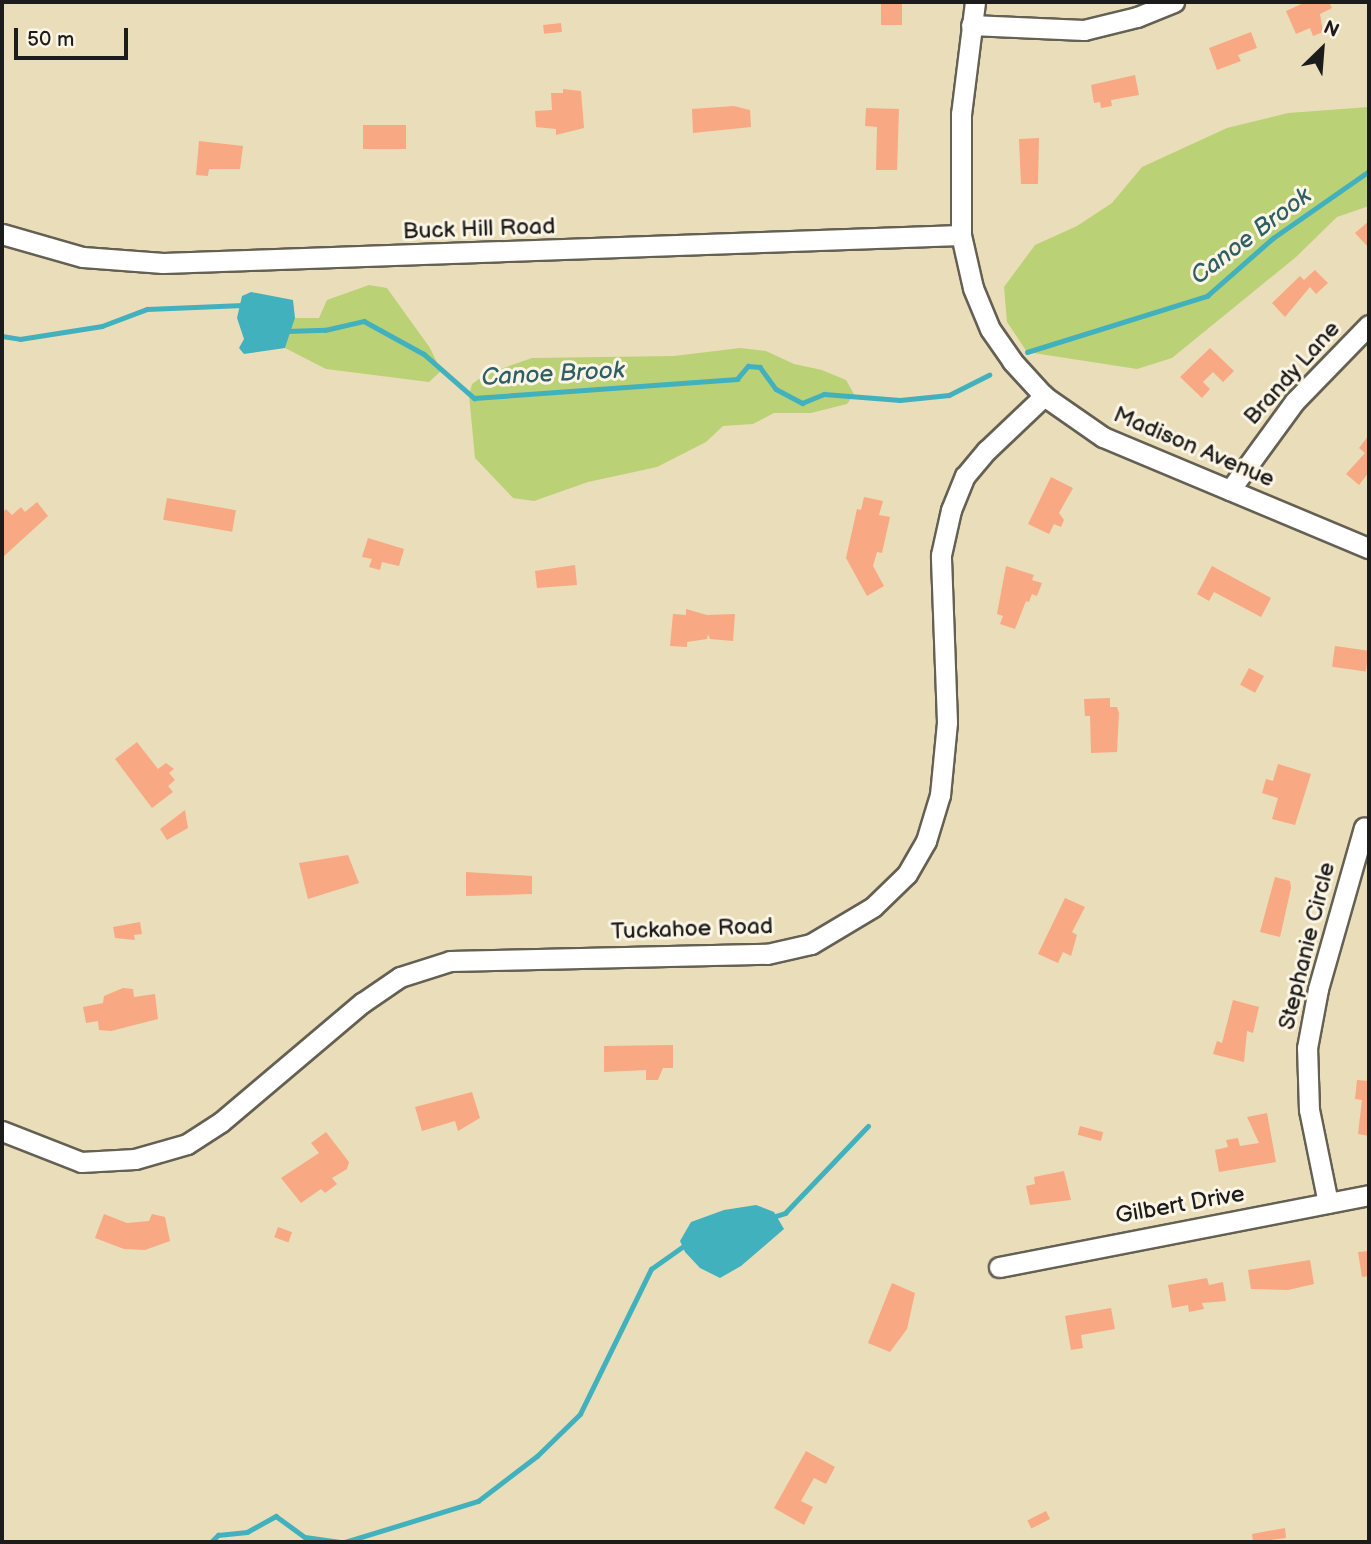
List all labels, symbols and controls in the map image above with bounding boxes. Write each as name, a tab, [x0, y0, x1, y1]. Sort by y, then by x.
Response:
scale bar	[18, 14, 131, 58]
north arrow	[1287, 14, 1357, 84]
text: N	[1320, 16, 1342, 43]
text: 50 m	[27, 27, 74, 52]
water label: Canoe Brook	[1185, 181, 1317, 291]
street label: Buck Hill Road	[402, 213, 556, 245]
street label: Brandy Lane	[1238, 315, 1346, 431]
water label: Canoe Brook	[481, 356, 625, 392]
street label: Madison Avenue	[1109, 401, 1279, 493]
street label: Stephanie Circle	[1273, 859, 1341, 1033]
street label: Tuckahoe Road	[610, 912, 774, 946]
street label: Gilbert Drive	[1113, 1180, 1247, 1230]

